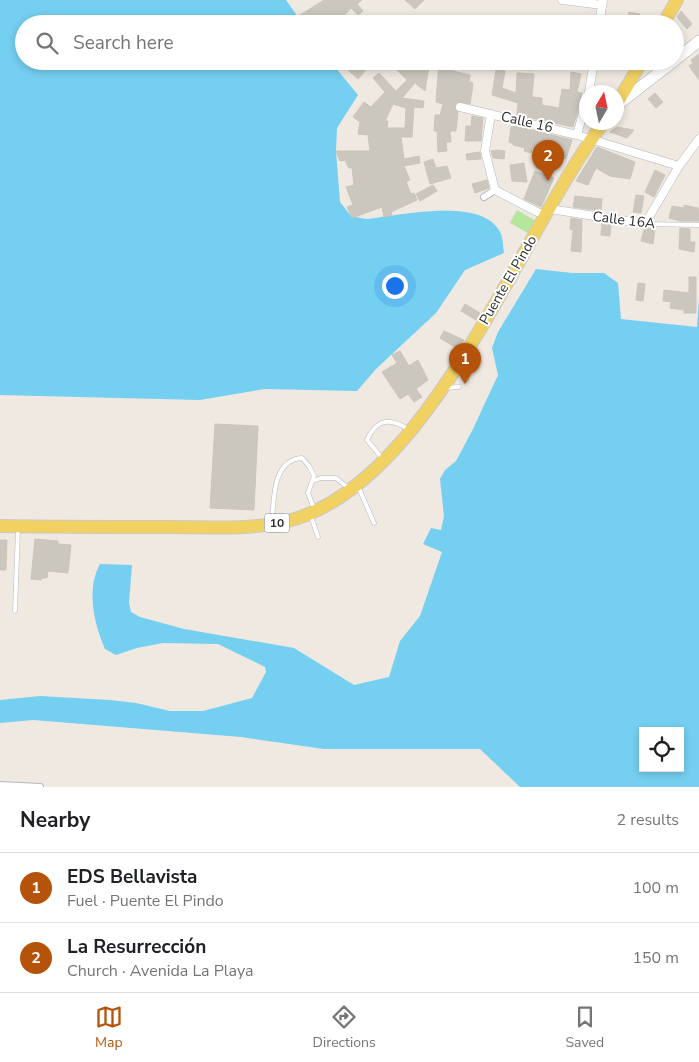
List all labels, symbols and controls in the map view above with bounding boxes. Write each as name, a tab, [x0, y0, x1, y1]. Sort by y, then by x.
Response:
search box	[15, 15, 684, 70]
icon: search	[33, 29, 61, 57]
text: Search here	[73, 30, 174, 56]
north arrow	[579, 85, 624, 130]
street label: Calle 16	[499, 107, 555, 137]
pin: 2	[532, 140, 564, 181]
street label: Calle 16A	[592, 207, 656, 233]
street label: Puente El Pindo	[475, 232, 541, 328]
your location	[382, 273, 408, 299]
pin: 1	[449, 343, 481, 384]
road number: 10	[264, 514, 290, 532]
map controls	[639, 727, 684, 772]
button: locate	[639, 727, 684, 772]
text: Nearby	[20, 806, 90, 834]
text: 2 results	[617, 809, 679, 831]
text: EDS Bellavista	[67, 864, 197, 890]
text: 1	[31, 877, 41, 899]
text: 100 m	[632, 877, 679, 899]
text: Fuel · Puente El Pindo	[67, 890, 224, 912]
text: La Resurrección	[67, 934, 206, 960]
text: 2	[31, 947, 41, 969]
text: 150 m	[632, 947, 679, 969]
text: Church · Avenida La Playa	[67, 960, 254, 982]
tab: Map	[95, 1003, 123, 1052]
tab: Directions	[313, 1003, 376, 1052]
tab: Saved	[565, 1003, 604, 1052]

